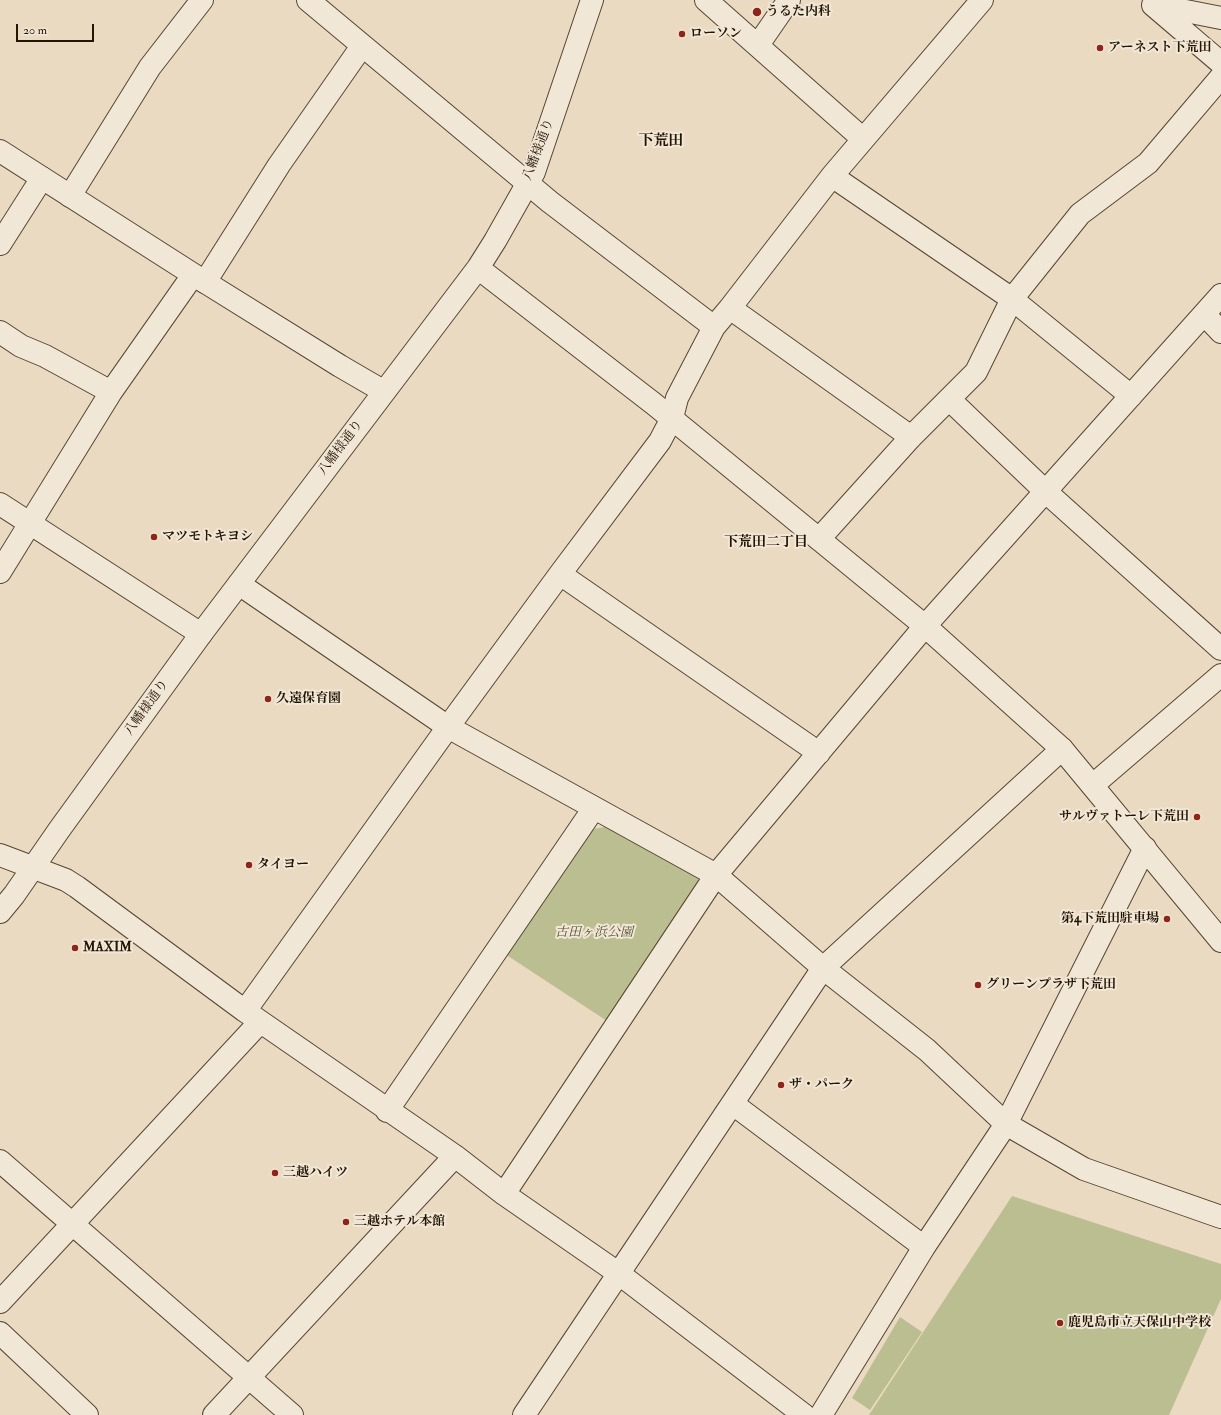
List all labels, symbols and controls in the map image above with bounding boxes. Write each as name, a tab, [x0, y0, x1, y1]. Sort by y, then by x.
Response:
place label: うるた内科	[766, 4, 831, 20]
marker: うるた内科	[751, 6, 763, 18]
scale bar	[18, 16, 96, 42]
text: 20 m	[23, 23, 47, 38]
place label: ローソン	[690, 26, 742, 42]
marker: ローソン	[677, 29, 687, 39]
place label: アーネスト下荒田	[1108, 40, 1212, 56]
marker: アーネスト下荒田	[1095, 43, 1105, 53]
street label: 八幡様通り	[520, 117, 558, 183]
district label: 下荒田	[639, 133, 683, 151]
street label: 八幡様通り	[315, 417, 367, 479]
place label: マツモトキヨシ	[162, 529, 253, 545]
marker: マツモトキヨシ	[149, 532, 159, 542]
district label: 下荒田二丁目	[724, 535, 808, 551]
street label: 八幡様通り	[122, 677, 172, 739]
place label: 久遠保育園	[276, 691, 341, 707]
marker: 久遠保育園	[263, 694, 273, 704]
place label: サルヴァトーレ下荒田	[1059, 809, 1189, 825]
marker: サルヴァトーレ下荒田	[1192, 812, 1202, 822]
place label: タイヨー	[257, 857, 309, 873]
marker: タイヨー	[244, 860, 254, 870]
place label: 第4下荒田駐車場	[1061, 911, 1159, 927]
marker: 第4下荒田駐車場	[1162, 914, 1172, 924]
park label: 古田ヶ浜公園	[555, 925, 633, 941]
place label: MAXIM	[83, 940, 132, 956]
marker: MAXIM	[70, 943, 80, 953]
place label: グリーンプラザ下荒田	[986, 977, 1116, 993]
marker: グリーンプラザ下荒田	[973, 980, 983, 990]
place label: ザ・パーク	[789, 1077, 854, 1093]
marker: ザ・パーク	[776, 1080, 786, 1090]
place label: 三越ハイツ	[283, 1165, 348, 1181]
marker: 三越ハイツ	[270, 1168, 280, 1178]
place label: 三越ホテル本館	[354, 1214, 445, 1230]
marker: 三越ホテル本館	[341, 1217, 351, 1227]
place label: 鹿児島市立天保山中学校	[1068, 1315, 1211, 1331]
marker: 鹿児島市立天保山中学校	[1055, 1318, 1065, 1328]

